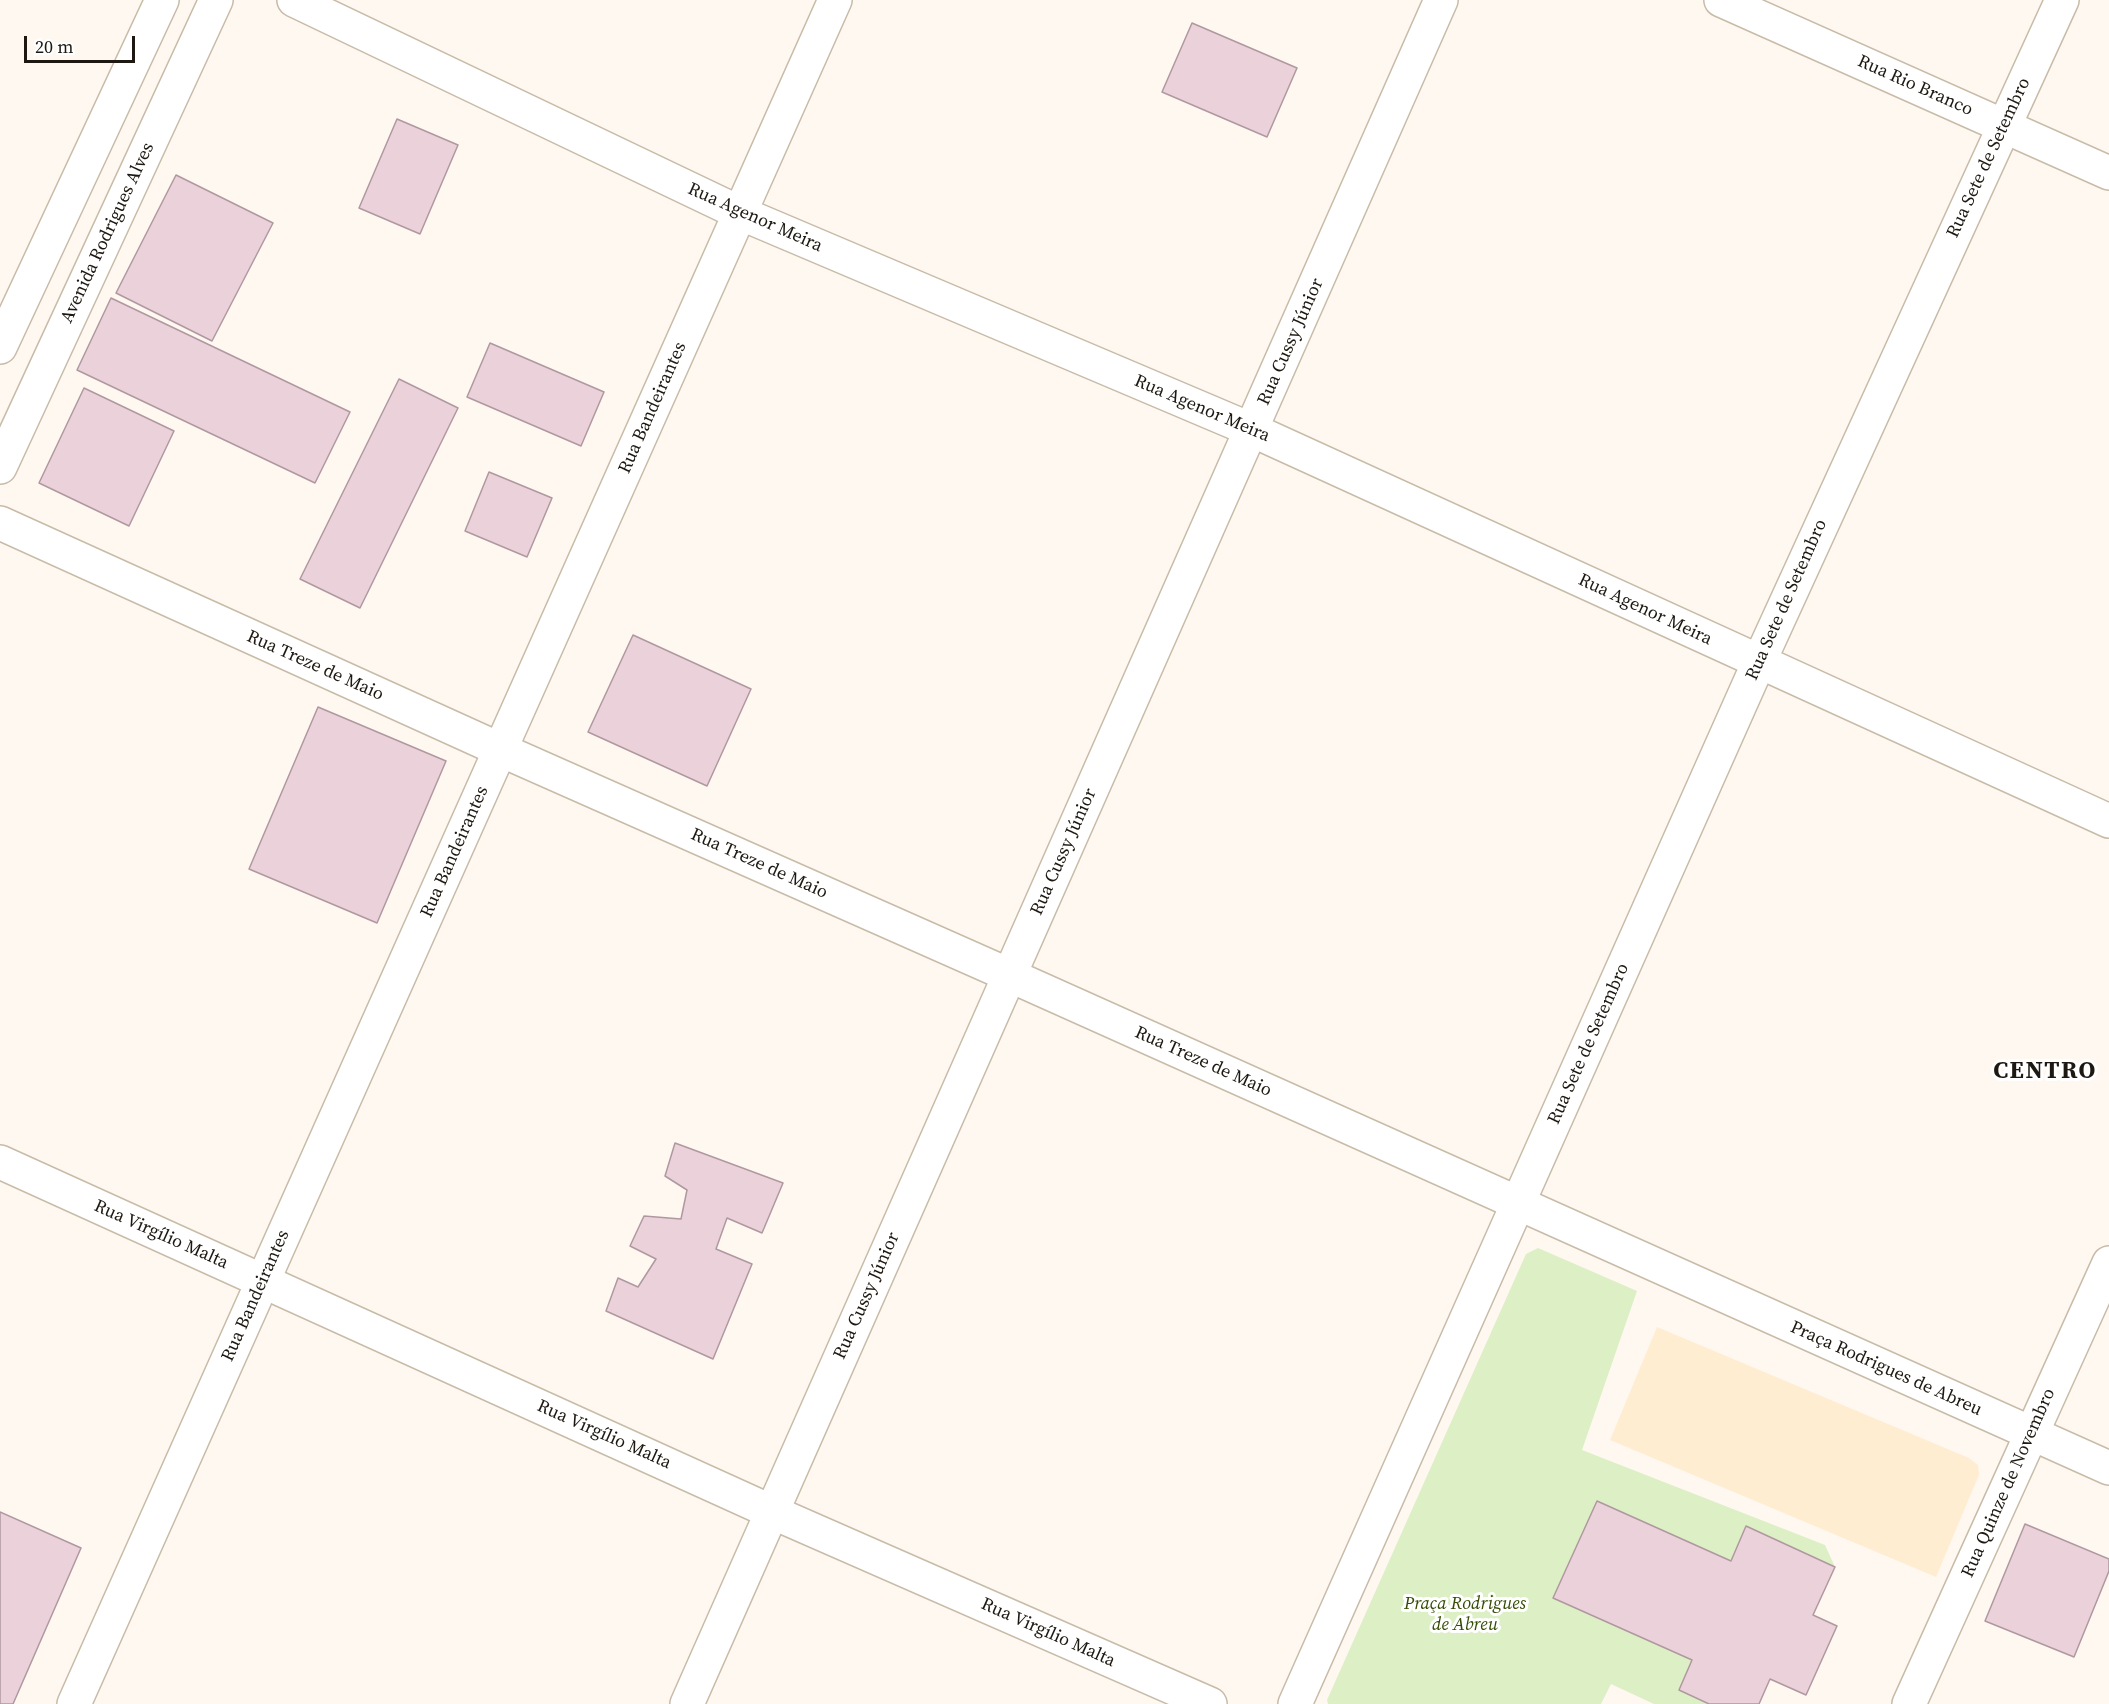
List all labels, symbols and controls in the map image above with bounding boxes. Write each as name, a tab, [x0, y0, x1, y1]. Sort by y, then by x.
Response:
scale bar	[27, 24, 138, 62]
text: 20 m	[35, 34, 73, 59]
street label: Rua Rio Branco	[1854, 51, 1976, 121]
street label: Rua Sete de Setembro	[1942, 75, 2036, 241]
street label: Avenida Rodrigues Alves	[57, 139, 159, 327]
street label: Rua Agenor Meira	[684, 179, 826, 257]
street label: Rua Cussy Júnior	[1253, 275, 1329, 409]
street label: Rua Bandeirantes	[614, 339, 692, 477]
street label: Rua Agenor Meira	[1131, 371, 1273, 447]
street label: Rua Sete de Setembro	[1742, 516, 1832, 684]
street label: Rua Agenor Meira	[1575, 570, 1715, 650]
street label: Rua Treze de Maio	[243, 626, 387, 706]
street label: Rua Bandeirantes	[416, 783, 494, 921]
street label: Rua Cussy Júnior	[1026, 785, 1102, 919]
street label: Rua Treze de Maio	[687, 824, 831, 904]
street label: Rua Sete de Setembro	[1544, 960, 1634, 1128]
street label: Rua Treze de Maio	[1131, 1022, 1275, 1102]
district label: CENTRO	[1993, 1058, 2097, 1086]
street label: Rua Virgílio Malta	[91, 1196, 231, 1274]
street label: Rua Bandeirantes	[217, 1227, 295, 1365]
street label: Rua Cussy Júnior	[829, 1229, 905, 1363]
street label: Praça Rodrigues de Abreu	[1787, 1317, 1985, 1421]
street label: Rua Quinze de Novembro	[1957, 1385, 2061, 1581]
street label: Rua Virgílio Malta	[534, 1396, 674, 1474]
park label: Praça Rodrigues de Abreu	[1404, 1593, 1526, 1636]
street label: Rua Virgílio Malta	[978, 1594, 1118, 1672]

